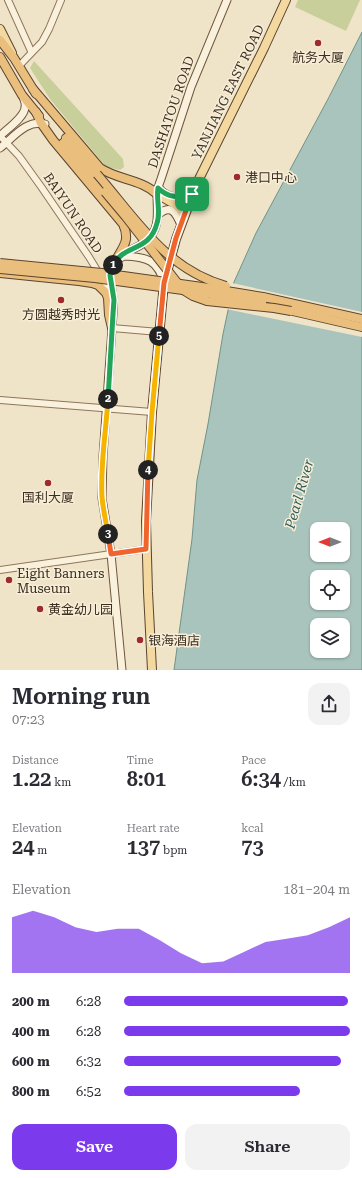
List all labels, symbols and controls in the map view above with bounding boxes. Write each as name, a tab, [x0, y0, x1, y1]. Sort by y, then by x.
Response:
street label: YANJIANG EAST ROAD	[189, 22, 267, 162]
marker: 航务大厦	[313, 38, 323, 48]
place label: 航务大厦	[292, 50, 344, 65]
street label: DASHATOU ROAD	[145, 54, 197, 170]
street label: BAIYUN ROAD	[41, 170, 105, 256]
place label: 港口中心	[245, 170, 297, 185]
marker: 港口中心	[232, 172, 242, 182]
pin	[175, 177, 209, 211]
icon: arrive	[181, 183, 203, 205]
pin: 1	[103, 255, 123, 275]
text: 1	[110, 258, 116, 271]
marker: 方圆越秀时光	[56, 295, 66, 305]
place label: 方圆越秀时光	[22, 307, 100, 322]
pin: 5	[149, 326, 169, 346]
text: 5	[156, 329, 162, 342]
pin: 2	[98, 389, 118, 409]
text: 2	[105, 392, 111, 405]
water label: Pearl River	[281, 457, 317, 532]
pin: 4	[138, 460, 158, 480]
text: 4	[145, 463, 151, 476]
marker: 国利大厦	[43, 478, 53, 488]
place label: 国利大厦	[22, 490, 74, 505]
north arrow	[310, 522, 350, 562]
map controls	[310, 522, 350, 658]
pin: 3	[98, 524, 118, 544]
text: 3	[105, 527, 111, 540]
place label: Eight Banners Museum	[17, 566, 105, 596]
button: locate	[310, 570, 350, 610]
marker: Eight Banners Museum	[4, 575, 14, 585]
place label: 黄金幼儿园	[48, 602, 113, 617]
marker: 黄金幼儿园	[35, 604, 45, 614]
button: layers	[310, 618, 350, 658]
place label: 银海酒店	[148, 633, 200, 648]
marker: 银海酒店	[135, 635, 145, 645]
button: share	[308, 683, 350, 725]
text: Morning run	[12, 684, 150, 709]
text: 07:23	[12, 712, 44, 727]
text: Distance	[12, 754, 59, 767]
text: Time	[127, 754, 154, 767]
text: Pace	[241, 754, 266, 767]
text: 1.22	[12, 767, 52, 791]
text: 8:01	[127, 767, 166, 791]
text: 6:34	[241, 767, 281, 791]
text: km	[52, 776, 71, 789]
text: /km	[281, 776, 306, 789]
text: Elevation	[12, 822, 62, 835]
text: Heart rate	[127, 822, 180, 835]
text: kcal	[241, 822, 263, 835]
text: 24	[12, 835, 34, 859]
text: 137	[127, 835, 160, 859]
text: 73	[241, 835, 264, 859]
text: m	[34, 844, 47, 857]
text: bpm	[160, 844, 187, 857]
text: Elevation	[12, 882, 71, 897]
text: 181–204 m	[283, 882, 350, 897]
text: 200 m	[12, 994, 50, 1009]
text: 6:28	[76, 994, 101, 1009]
text: 400 m	[12, 1024, 50, 1039]
text: 6:28	[76, 1024, 101, 1039]
text: 600 m	[12, 1054, 50, 1069]
text: 6:32	[76, 1054, 101, 1069]
text: 800 m	[12, 1084, 50, 1099]
text: 6:52	[76, 1084, 101, 1099]
button: Save	[12, 1124, 177, 1170]
button: Share	[185, 1124, 350, 1170]

